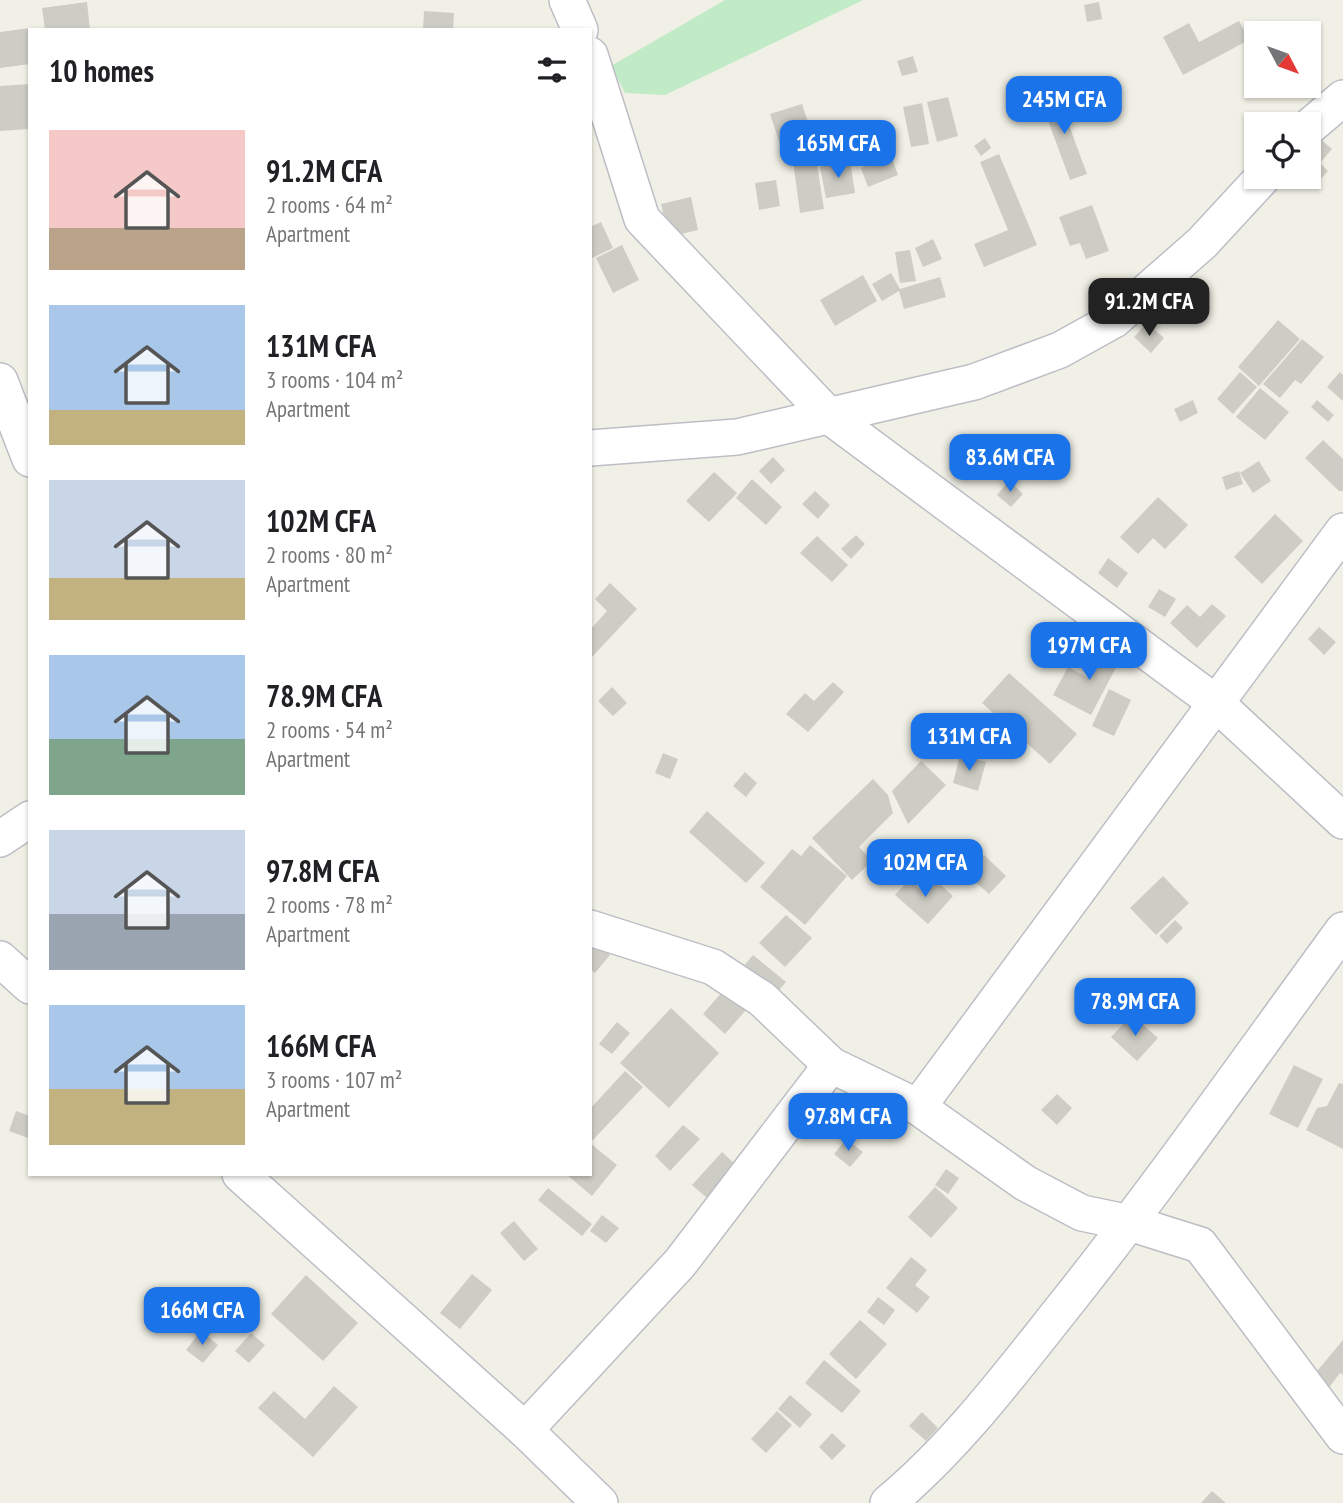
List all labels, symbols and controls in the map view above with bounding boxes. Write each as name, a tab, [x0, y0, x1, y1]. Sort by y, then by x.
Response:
north arrow	[1244, 21, 1321, 98]
map controls	[1244, 21, 1321, 189]
text: 10 homes	[49, 51, 154, 90]
icon: filters	[533, 51, 571, 89]
pin: 245M CFA	[992, 76, 1136, 136]
text: 245M CFA	[1022, 84, 1106, 113]
button: locate	[1244, 112, 1321, 189]
pin: 165M CFA	[766, 120, 910, 180]
text: 165M CFA	[796, 128, 880, 157]
text: 91.2M CFA	[266, 151, 382, 190]
icon: home	[105, 158, 189, 242]
text: 2 rooms · 64 m²	[266, 190, 393, 219]
text: Apartment	[266, 219, 350, 248]
pin: 91.2M CFA	[1069, 278, 1229, 338]
text: 91.2M CFA	[1104, 286, 1194, 315]
text: 131M CFA	[266, 326, 376, 365]
icon: home	[105, 333, 189, 417]
text: 3 rooms · 104 m²	[266, 365, 403, 394]
text: Apartment	[266, 394, 350, 423]
pin: 83.6M CFA	[930, 434, 1090, 494]
text: 83.6M CFA	[965, 442, 1055, 471]
text: 102M CFA	[266, 501, 376, 540]
icon: home	[105, 508, 189, 592]
text: 2 rooms · 80 m²	[266, 540, 393, 569]
text: Apartment	[266, 569, 350, 598]
pin: 197M CFA	[1017, 622, 1161, 682]
text: 197M CFA	[1047, 630, 1131, 659]
text: 78.9M CFA	[266, 676, 382, 715]
icon: home	[105, 683, 189, 767]
pin: 131M CFA	[897, 714, 1041, 773]
text: 2 rooms · 54 m²	[266, 715, 393, 744]
text: 131M CFA	[927, 721, 1011, 750]
text: Apartment	[266, 744, 350, 773]
pin: 102M CFA	[853, 839, 997, 899]
text: 102M CFA	[883, 847, 967, 876]
text: 97.8M CFA	[266, 851, 379, 890]
icon: home	[105, 858, 189, 942]
text: 2 rooms · 78 m²	[266, 890, 393, 919]
text: Apartment	[266, 919, 350, 948]
pin: 78.9M CFA	[1055, 978, 1215, 1038]
text: 78.9M CFA	[1090, 986, 1180, 1015]
text: 166M CFA	[266, 1026, 376, 1065]
icon: home	[105, 1033, 189, 1117]
text: 3 rooms · 107 m²	[266, 1065, 402, 1094]
text: Apartment	[266, 1094, 350, 1123]
pin: 97.8M CFA	[768, 1094, 928, 1153]
text: 97.8M CFA	[805, 1101, 891, 1130]
pin: 166M CFA	[130, 1288, 274, 1347]
text: 166M CFA	[160, 1295, 244, 1324]

